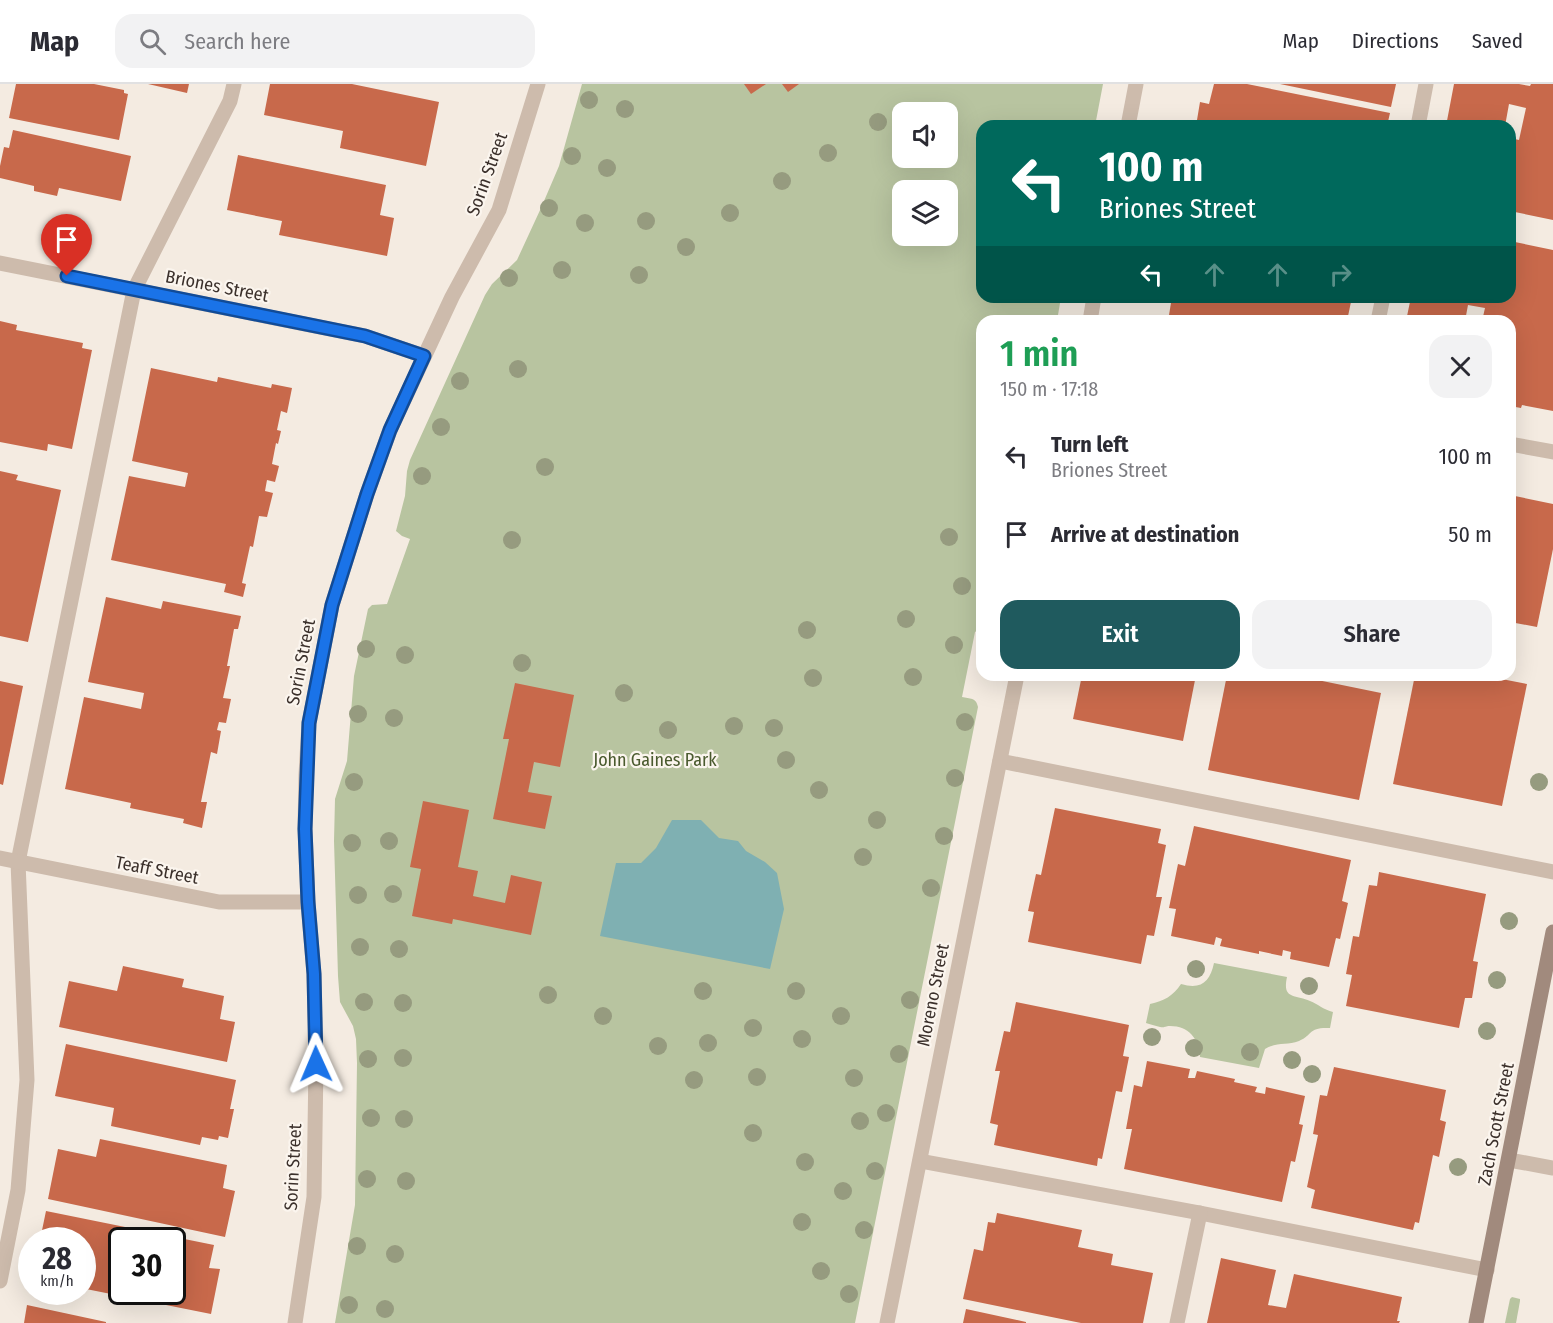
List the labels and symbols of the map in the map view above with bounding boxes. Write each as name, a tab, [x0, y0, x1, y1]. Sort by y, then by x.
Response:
street label: Sorin Street	[462, 129, 512, 219]
pin	[41, 214, 92, 276]
street label: Briones Street	[164, 265, 271, 307]
street label: Sorin Street	[282, 617, 320, 707]
park label: John Gaines Park	[593, 749, 717, 771]
street label: Teaff Street	[113, 851, 201, 889]
street label: Moreno Street	[912, 942, 954, 1048]
position arrow	[284, 1032, 348, 1096]
street label: Zach Scott Street	[1473, 1061, 1519, 1187]
street label: Sorin Street	[280, 1123, 306, 1211]
speed limit sign: 30	[108, 1227, 186, 1305]

